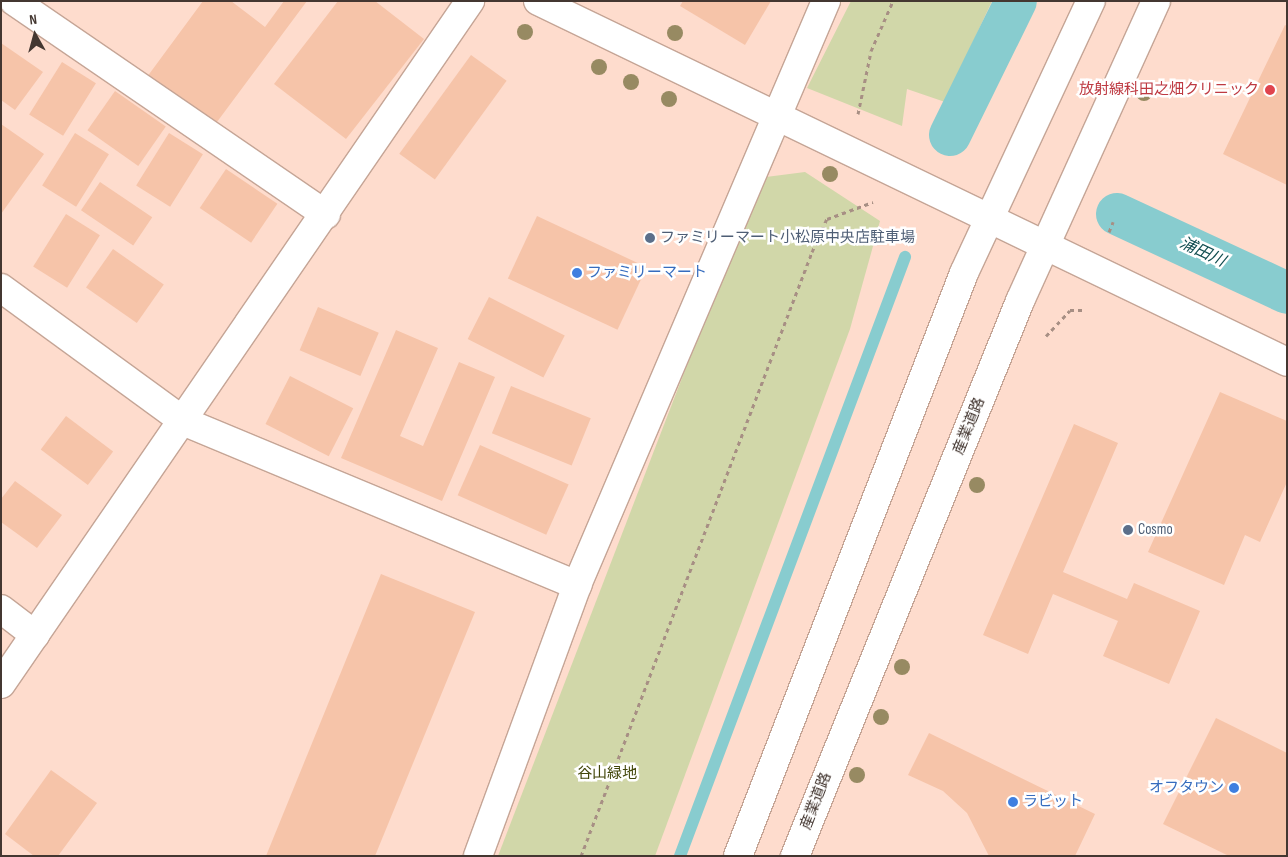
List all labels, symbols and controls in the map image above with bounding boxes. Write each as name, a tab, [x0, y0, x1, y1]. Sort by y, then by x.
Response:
north arrow	[10, 10, 60, 60]
text: N	[28, 11, 38, 29]
place label: 放射線科田之畑クリニック	[1079, 81, 1259, 99]
marker: 放射線科田之畑クリニック	[1263, 83, 1277, 97]
place label: ファミリーマート小松原中央店駐車場	[660, 229, 915, 247]
marker: ファミリーマート小松原中央店駐車場	[644, 232, 656, 244]
water label: 浦田川	[1176, 234, 1228, 272]
place label: ファミリーマート	[587, 264, 707, 282]
marker: ファミリーマート	[571, 267, 583, 279]
street label: 産業道路	[949, 395, 989, 457]
place label: Cosmo	[1138, 521, 1173, 539]
marker: Cosmo	[1122, 524, 1134, 536]
park label: 谷山緑地	[577, 765, 637, 783]
street label: 産業道路	[797, 770, 835, 832]
place label: オフタウン	[1149, 779, 1224, 797]
marker: オフタウン	[1228, 782, 1240, 794]
place label: ラビット	[1023, 793, 1083, 811]
marker: ラビット	[1007, 796, 1019, 808]

